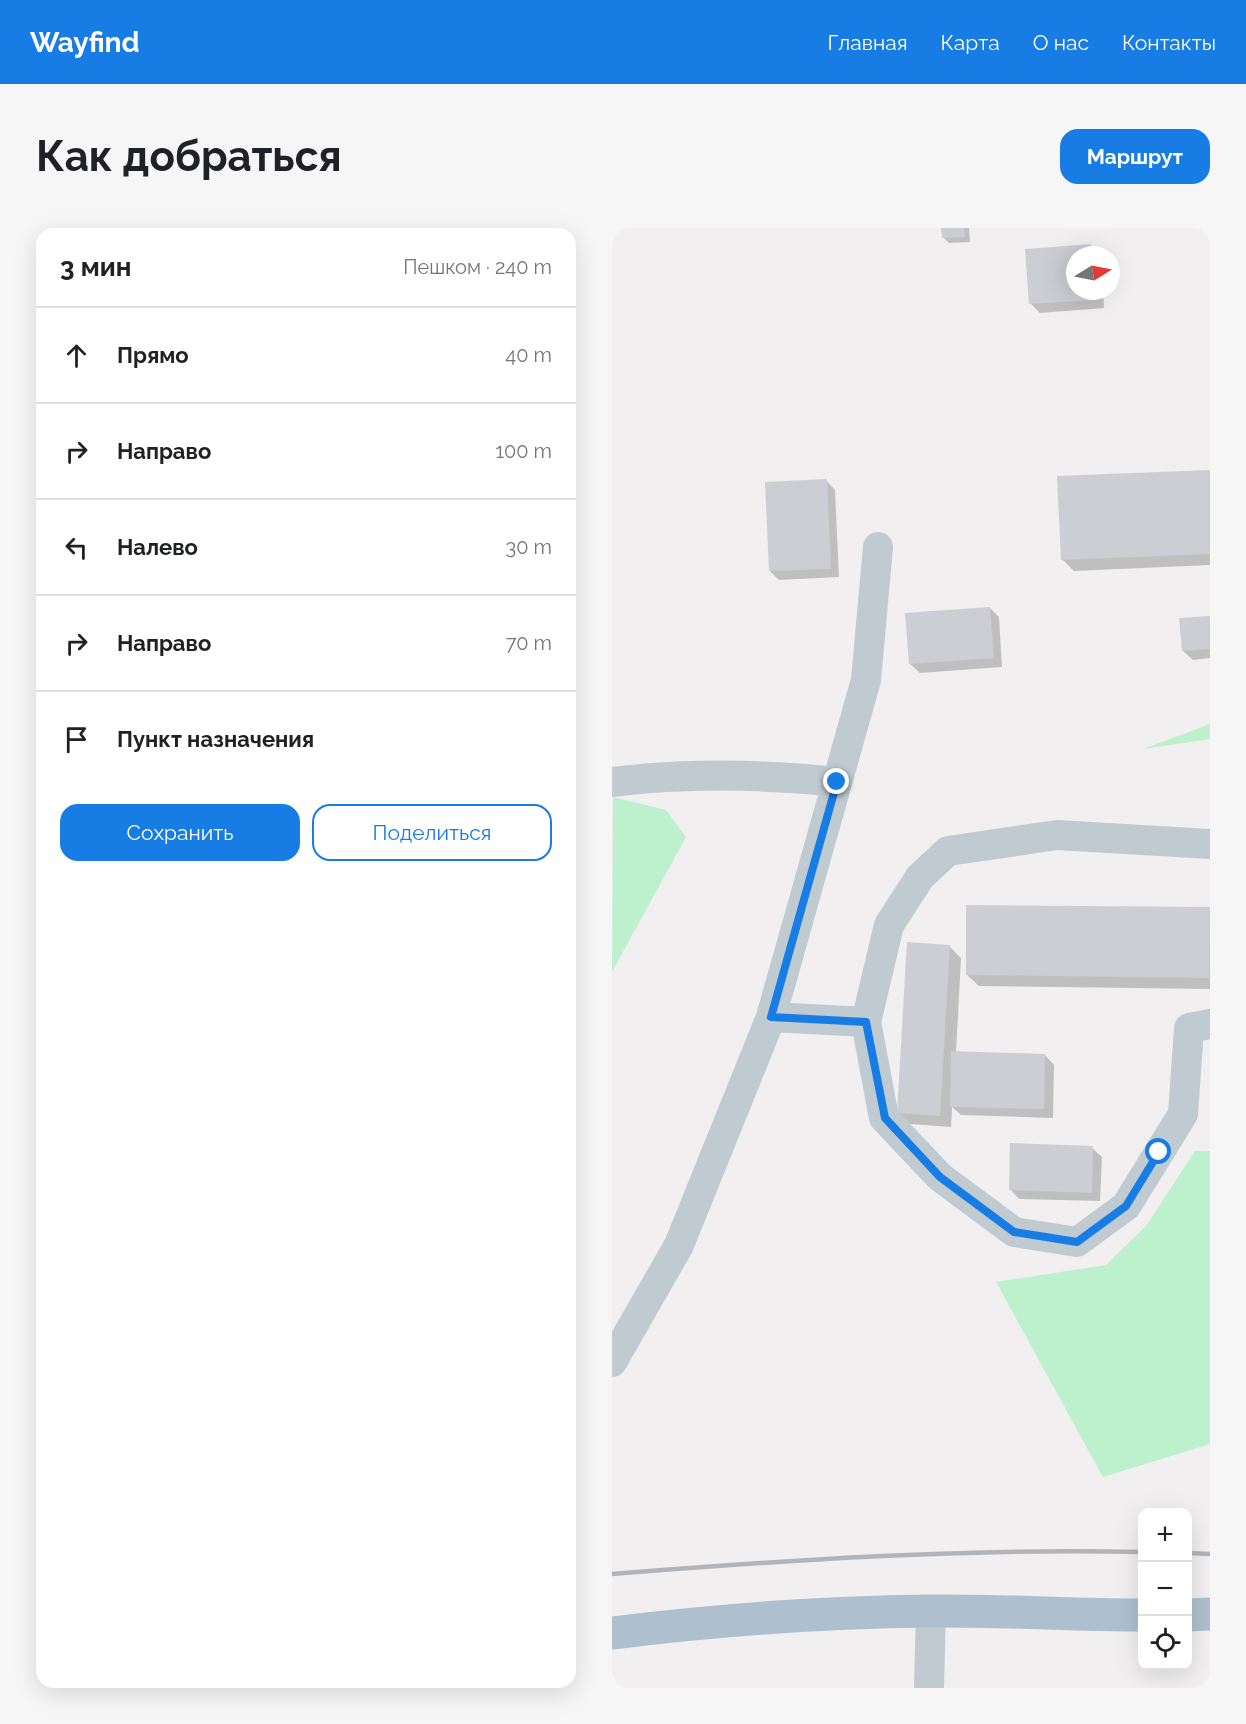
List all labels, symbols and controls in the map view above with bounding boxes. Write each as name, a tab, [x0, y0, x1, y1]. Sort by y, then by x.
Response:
text: Wayfind	[30, 26, 140, 59]
text: Главная	[828, 30, 908, 55]
text: Карта	[941, 30, 1000, 55]
text: О нас	[1033, 30, 1089, 55]
text: Контакты	[1122, 30, 1216, 55]
button: Маршрут	[1060, 129, 1210, 184]
text: Как добраться	[36, 132, 342, 181]
north arrow	[1066, 246, 1120, 300]
text: 3 мин	[60, 252, 131, 282]
text: Пешком · 240 m	[403, 255, 552, 279]
icon: ahead	[60, 339, 93, 372]
text: Прямо	[117, 342, 189, 368]
text: 40 m	[505, 343, 552, 367]
icon: right	[60, 435, 93, 468]
text: Направо	[117, 438, 211, 464]
text: 100 m	[495, 439, 552, 463]
icon: left	[60, 531, 93, 564]
text: Налево	[117, 534, 198, 560]
text: 30 m	[506, 535, 552, 559]
icon: right	[60, 627, 93, 660]
text: Направо	[117, 630, 211, 656]
text: 70 m	[506, 631, 552, 655]
icon: arrive	[60, 723, 93, 756]
text: Пункт назначения	[117, 726, 314, 752]
route end	[823, 768, 849, 794]
button: Сохранить	[60, 804, 300, 861]
button: Поделиться	[312, 804, 552, 861]
route start	[1145, 1138, 1171, 1164]
map controls	[1138, 1508, 1192, 1670]
button: +	[1138, 1508, 1192, 1562]
button: −	[1138, 1562, 1192, 1616]
button: locate	[1138, 1616, 1192, 1670]

